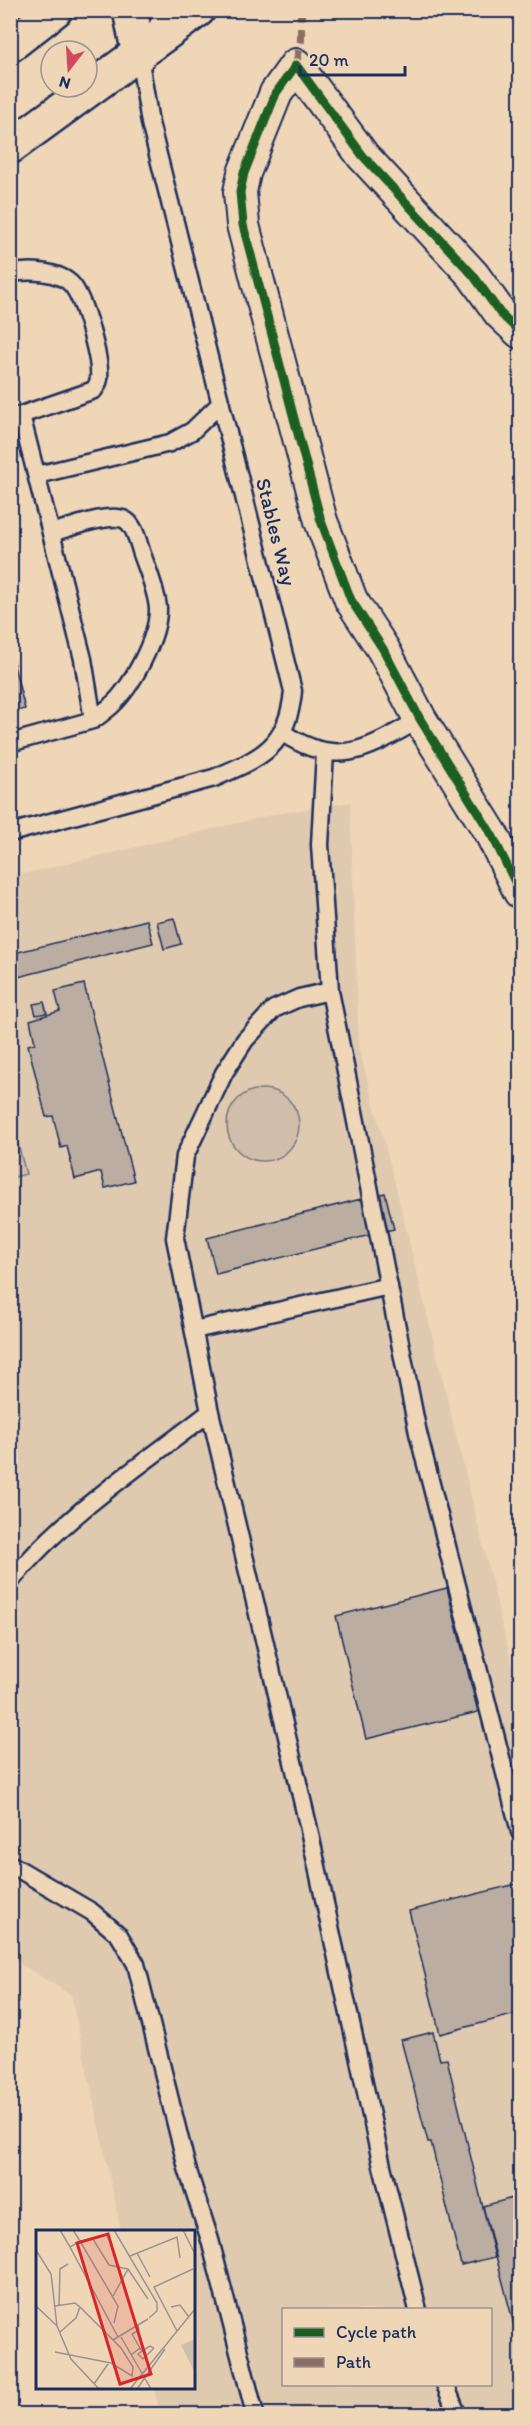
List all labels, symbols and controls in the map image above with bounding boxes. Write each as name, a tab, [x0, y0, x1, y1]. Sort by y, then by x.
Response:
north arrow	[39, 39, 99, 99]
scale bar	[300, 39, 405, 77]
text: 20 m	[309, 49, 349, 71]
text: N	[57, 72, 73, 94]
street label: Stables Way	[251, 475, 302, 589]
inset map	[36, 2230, 195, 2389]
legend	[282, 2308, 492, 2386]
text: Cycle path	[336, 2321, 417, 2343]
text: Path	[336, 2351, 371, 2373]

